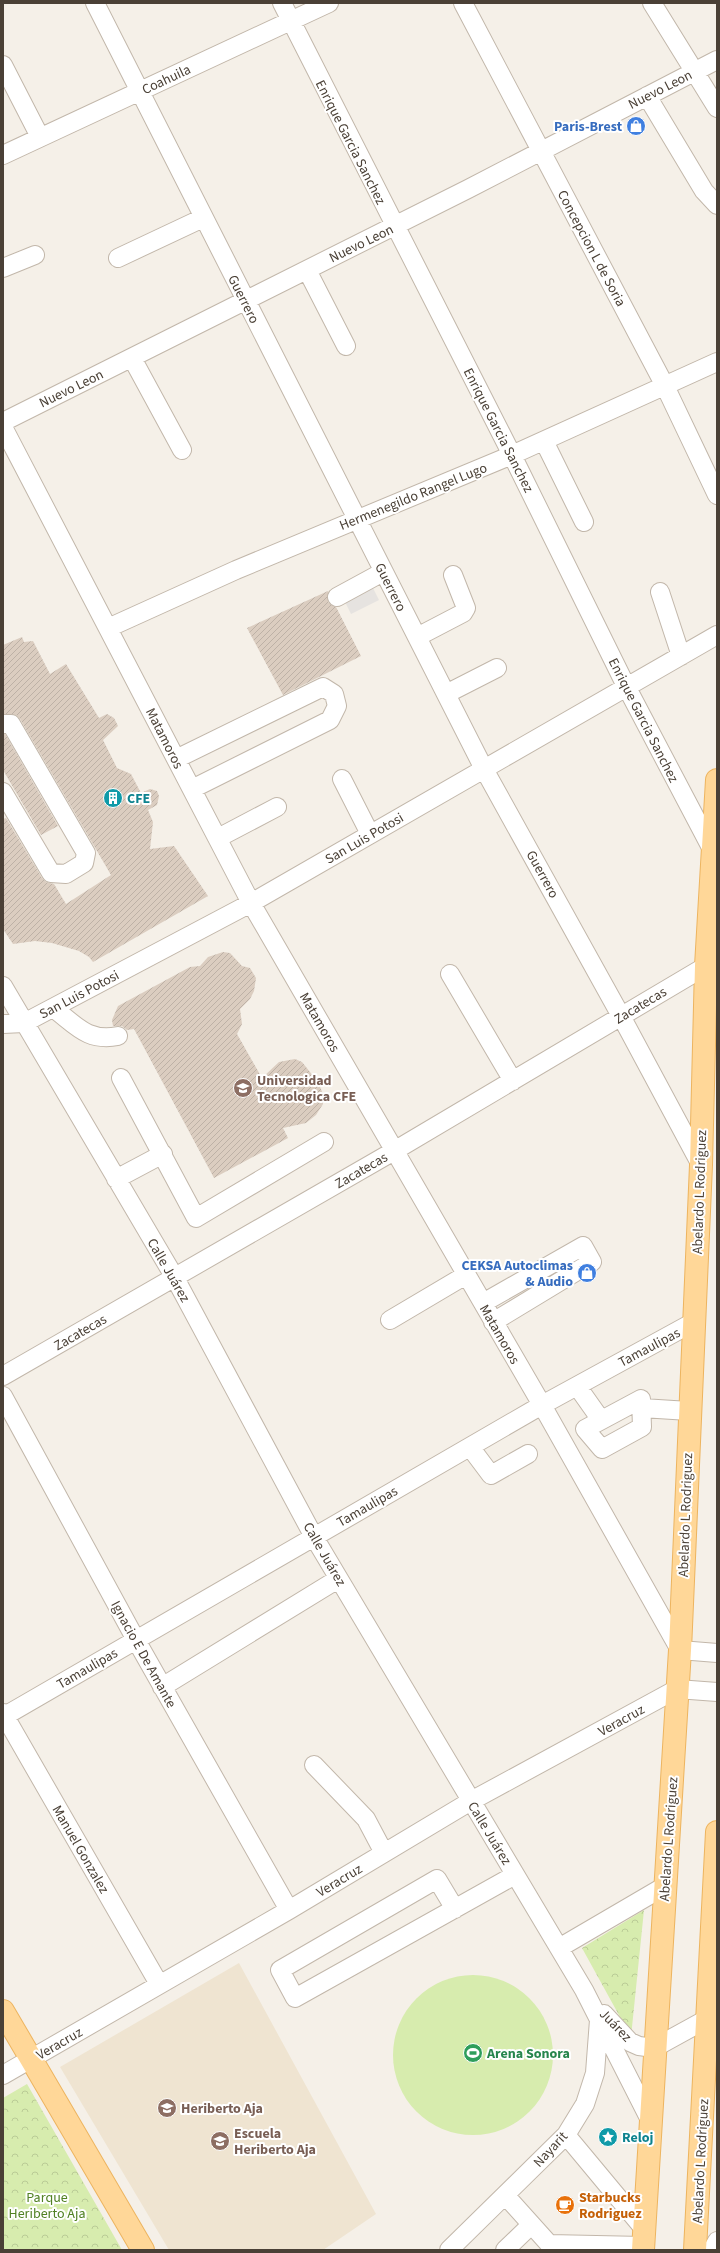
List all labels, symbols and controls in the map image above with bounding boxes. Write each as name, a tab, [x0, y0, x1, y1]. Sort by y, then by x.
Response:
street label: Coahuila	[139, 60, 194, 100]
street label: Nuevo Leon	[625, 65, 696, 115]
street label: Enrique Garcia Sanchez	[310, 77, 390, 208]
shop icon: Paris-Brest	[625, 115, 647, 137]
place label: Paris-Brest	[554, 117, 623, 137]
street label: Concepcion L de Soria	[552, 187, 630, 310]
street label: Nuevo Leon	[326, 220, 397, 268]
street label: Guerrero	[222, 272, 264, 327]
street label: Nuevo Leon	[36, 365, 107, 413]
street label: Enrique Garcia Sanchez	[458, 365, 538, 496]
street label: Hermenegildo Rangel Lugo	[337, 458, 490, 536]
street label: Guerrero	[369, 560, 411, 615]
street label: Enrique Garcia Sanchez	[603, 655, 683, 786]
street label: Matamoros	[140, 705, 188, 772]
building icon: CFE	[102, 787, 124, 809]
place label: CFE	[127, 789, 150, 809]
street label: San Luis Potosi	[322, 808, 407, 869]
street label: Guerrero	[521, 847, 563, 902]
street label: San Luis Potosi	[36, 965, 123, 1024]
street label: Zacatecas	[610, 982, 671, 1029]
street label: Matamoros	[294, 989, 344, 1056]
place label: Universidad Tecnologica CFE	[257, 1071, 356, 1107]
school or university icon: Universidad Tecnologica CFE	[232, 1077, 254, 1099]
street label: Abelardo L Rodriguez	[688, 1129, 712, 1255]
street label: Zacatecas	[331, 1148, 392, 1194]
street label: Calle Juárez	[142, 1235, 195, 1306]
place label: CEKSA Autoclimas & Audio	[461, 1256, 573, 1292]
shop icon: CEKSA Autoclimas & Audio	[576, 1262, 598, 1284]
street label: Matamoros	[474, 1301, 524, 1368]
street label: Zacatecas	[50, 1310, 111, 1356]
street label: Tamaulipas	[615, 1323, 684, 1373]
street label: Abelardo L Rodriguez	[674, 1452, 698, 1578]
street label: Tamaulipas	[333, 1481, 402, 1532]
street label: Calle Juárez	[298, 1519, 351, 1590]
street label: Ignacio E De Amante	[105, 1597, 181, 1712]
street label: Tamaulipas	[53, 1643, 122, 1694]
street label: Veracruz	[595, 1700, 648, 1742]
street label: Abelardo L Rodriguez	[655, 1776, 683, 1902]
street label: Calle Juárez	[462, 1798, 516, 1869]
street label: Manuel Gonzalez	[47, 1802, 114, 1897]
street label: Veracruz	[313, 1859, 366, 1902]
street label: Juárez	[595, 2005, 636, 2047]
street label: Veracruz	[33, 2023, 86, 2065]
sports icon: Arena Sonora	[462, 2042, 484, 2064]
place label: Arena Sonora	[486, 2044, 570, 2064]
school or university icon: Heriberto Aja	[156, 2097, 178, 2119]
street label: Abelardo L Rodriguez	[688, 2098, 714, 2224]
place label: Heriberto Aja	[181, 2099, 263, 2119]
place label: Escuela Heriberto Aja	[234, 2124, 316, 2160]
place icon: Reloj	[597, 2126, 619, 2148]
street label: Nayarit	[529, 2127, 573, 2172]
place label: Reloj	[622, 2128, 653, 2148]
school or university icon: Escuela Heriberto Aja	[209, 2130, 231, 2152]
park label: Parque Heriberto Aja	[9, 2188, 85, 2224]
place label: Starbucks Rodriguez	[579, 2188, 642, 2224]
cafe icon: Starbucks Rodriguez	[554, 2194, 576, 2216]

